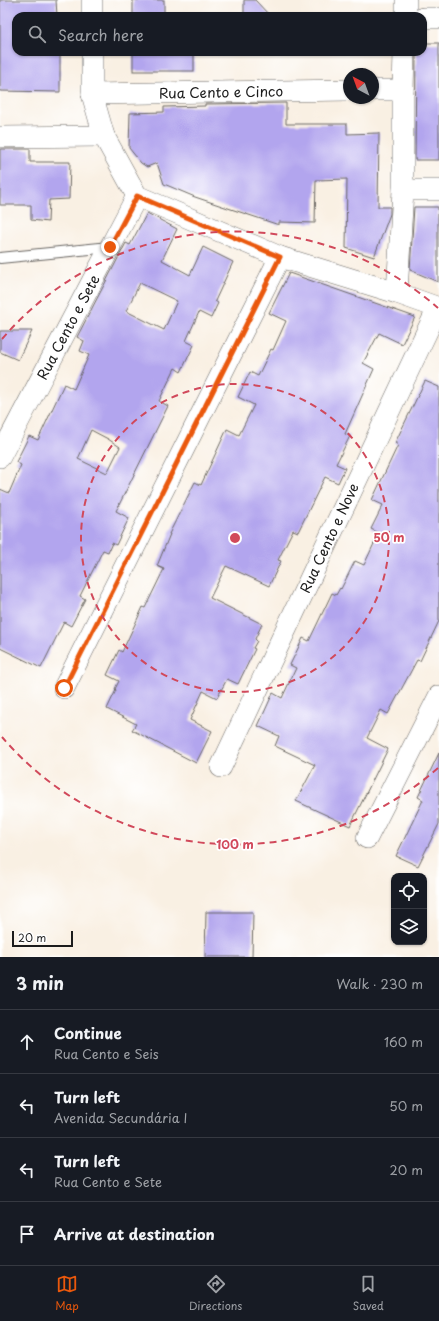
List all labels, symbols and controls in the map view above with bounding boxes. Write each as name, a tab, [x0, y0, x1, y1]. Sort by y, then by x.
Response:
search box	[12, 12, 427, 56]
icon: search	[26, 23, 48, 45]
text: Search here	[58, 23, 144, 46]
north arrow	[343, 68, 379, 104]
street label: Rua Cento e Cinco	[159, 80, 284, 104]
route end	[101, 238, 119, 256]
street label: Rua Cento e Sete	[31, 270, 105, 383]
street label: Rua Cento e Nove	[294, 480, 364, 596]
text: 50 m	[373, 528, 405, 546]
centre of rings	[228, 531, 242, 545]
route start	[55, 679, 73, 697]
text: 100 m	[216, 835, 254, 853]
map controls	[391, 873, 427, 945]
button: locate	[391, 873, 427, 909]
button: layers	[391, 909, 427, 945]
scale bar	[12, 929, 73, 948]
text: 20 m	[18, 929, 46, 946]
text: 3 min	[16, 970, 64, 996]
text: Walk · 230 m	[336, 974, 423, 993]
text: Continue	[54, 1021, 122, 1044]
icon: ahead	[16, 1031, 38, 1053]
text: 160 m	[384, 1032, 423, 1051]
text: Rua Cento e Seis	[54, 1044, 159, 1063]
text: Turn left	[54, 1085, 120, 1108]
icon: left	[16, 1095, 38, 1117]
text: 50 m	[389, 1096, 423, 1115]
text: Avenida Secundária I	[54, 1108, 187, 1127]
text: Turn left	[54, 1149, 120, 1172]
icon: left	[16, 1159, 38, 1181]
text: 20 m	[389, 1160, 423, 1179]
text: Rua Cento e Sete	[54, 1172, 162, 1191]
text: Arrive at destination	[54, 1222, 215, 1245]
icon: arrive	[16, 1223, 38, 1245]
tab: Map	[55, 1273, 79, 1314]
tab: Directions	[189, 1273, 242, 1314]
tab: Saved	[353, 1273, 384, 1314]

